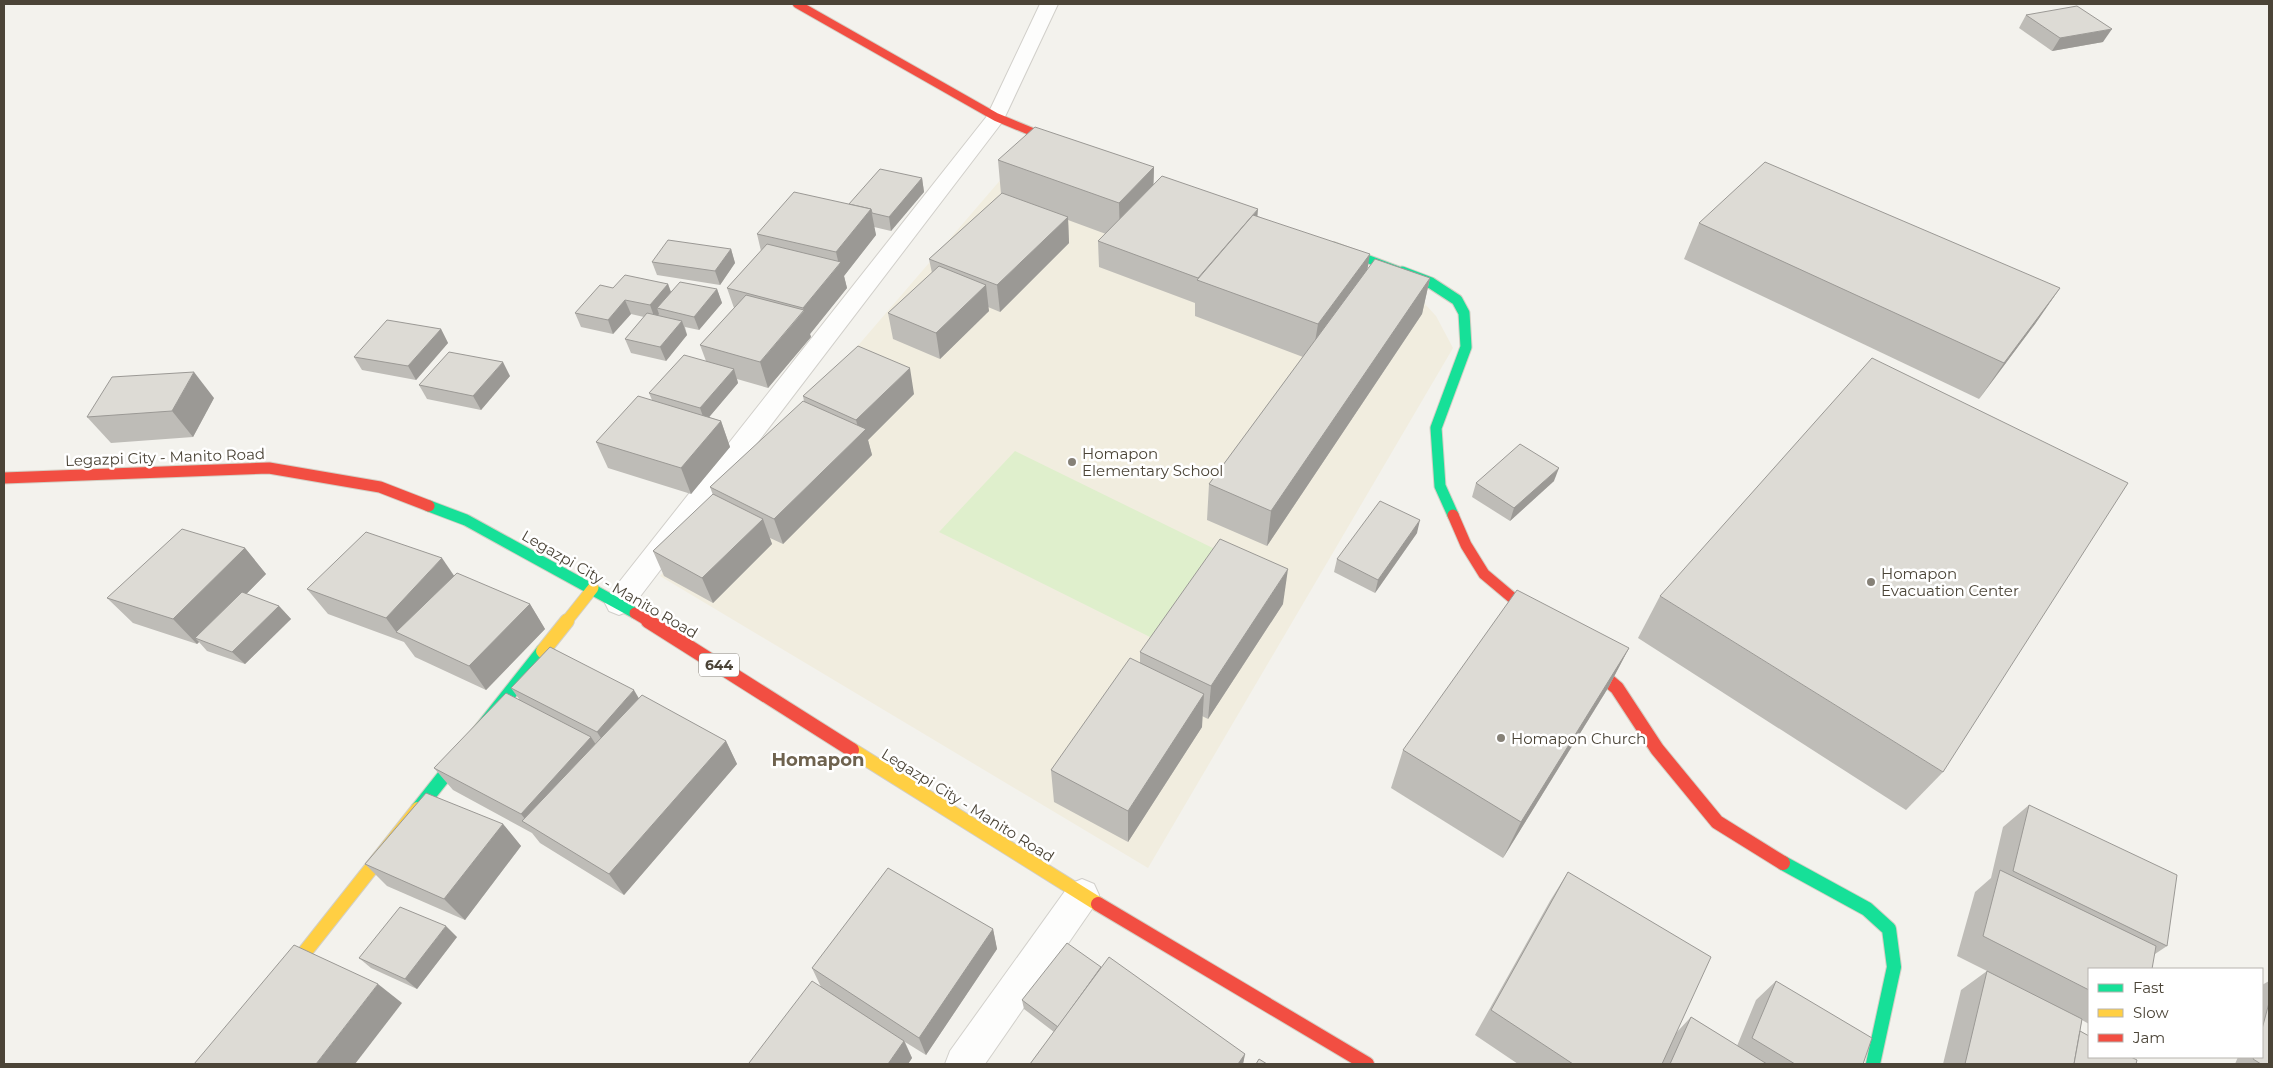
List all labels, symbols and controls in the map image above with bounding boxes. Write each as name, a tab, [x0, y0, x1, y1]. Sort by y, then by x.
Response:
street label: Legazpi City - Manito Road	[65, 444, 265, 470]
place label: Homapon Elementary School	[1082, 444, 1223, 480]
marker: Homapon Elementary School	[1066, 456, 1078, 468]
street label: Legazpi City - Manito Road	[519, 526, 701, 642]
place label: Homapon Evacuation Center	[1881, 564, 2019, 600]
marker: Homapon Evacuation Center	[1865, 576, 1877, 588]
road number: 644	[699, 654, 739, 676]
place label: Homapon Church	[1511, 729, 1646, 748]
marker: Homapon Church	[1495, 732, 1507, 744]
street label: Legazpi City - Manito Road	[878, 744, 1058, 866]
district label: Homapon	[772, 749, 864, 771]
legend	[2088, 968, 2263, 1058]
text: Fast	[2133, 978, 2164, 997]
text: Slow	[2133, 1003, 2169, 1022]
text: Jam	[2132, 1028, 2165, 1047]

